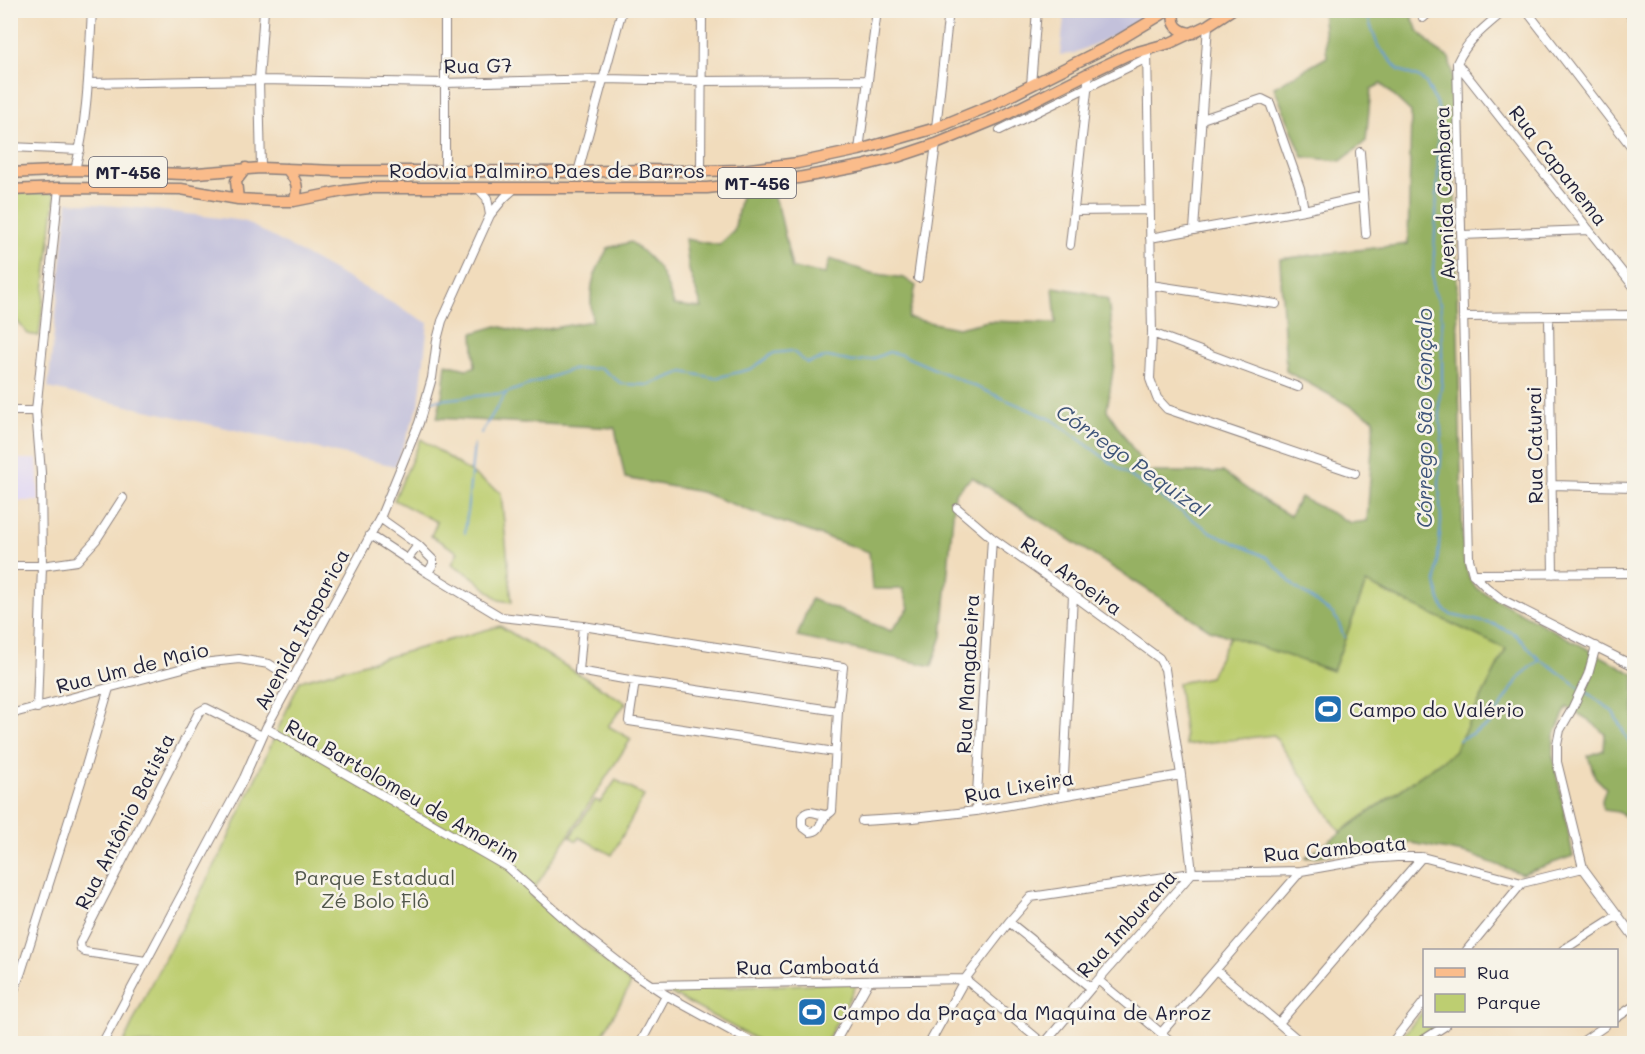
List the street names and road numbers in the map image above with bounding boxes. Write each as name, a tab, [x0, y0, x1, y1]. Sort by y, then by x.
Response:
street label: Rua G7	[443, 51, 513, 79]
street label: Rua Capanema	[1504, 99, 1614, 231]
street label: Avenida Cambara	[1428, 106, 1460, 280]
road number: MT-456	[89, 157, 167, 187]
street label: Rodovia Palmiro Paes de Barros	[389, 157, 705, 183]
road number: MT-456	[718, 168, 796, 198]
street label: Rua Caturai	[1520, 386, 1548, 504]
street label: Rua Aroeira	[1016, 529, 1128, 621]
street label: Avenida Itaparica	[248, 544, 354, 714]
street label: Rua Mangabeira	[950, 593, 984, 755]
street label: Rua Um de Maio	[53, 635, 211, 699]
street label: Rua Bartolomeu de Amorim	[281, 712, 525, 868]
street label: Rua Antônio Batista	[68, 728, 180, 914]
street label: Rua Lixeira	[962, 764, 1076, 808]
street label: Rua Camboata	[1262, 829, 1408, 867]
street label: Rua Imburana	[1070, 863, 1182, 983]
street label: Rua Camboatá	[736, 952, 880, 980]

